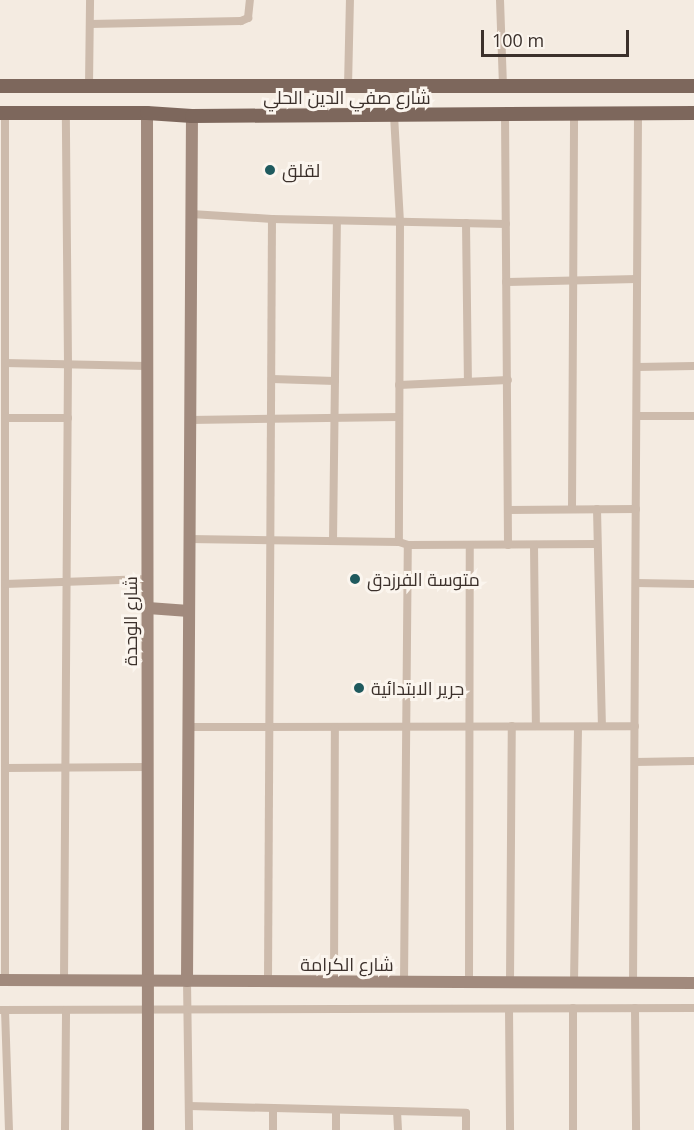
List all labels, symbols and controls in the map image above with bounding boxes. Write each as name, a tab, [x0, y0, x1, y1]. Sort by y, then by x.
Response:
scale bar	[484, 18, 632, 56]
text: 100 m	[492, 28, 544, 52]
street label: شارع صفي الدين الحلي	[263, 86, 431, 108]
place label: لقلق	[282, 159, 320, 181]
marker: لقلق	[263, 163, 277, 177]
place label: متوسة الفرزدق	[367, 568, 480, 590]
marker: متوسة الفرزدق	[348, 572, 362, 586]
street label: شارع الوحدة	[119, 576, 141, 666]
place label: جرير الابتدائية	[371, 677, 464, 699]
marker: جرير الابتدائية	[352, 681, 366, 695]
street label: شارع الكرامة	[300, 953, 394, 975]

